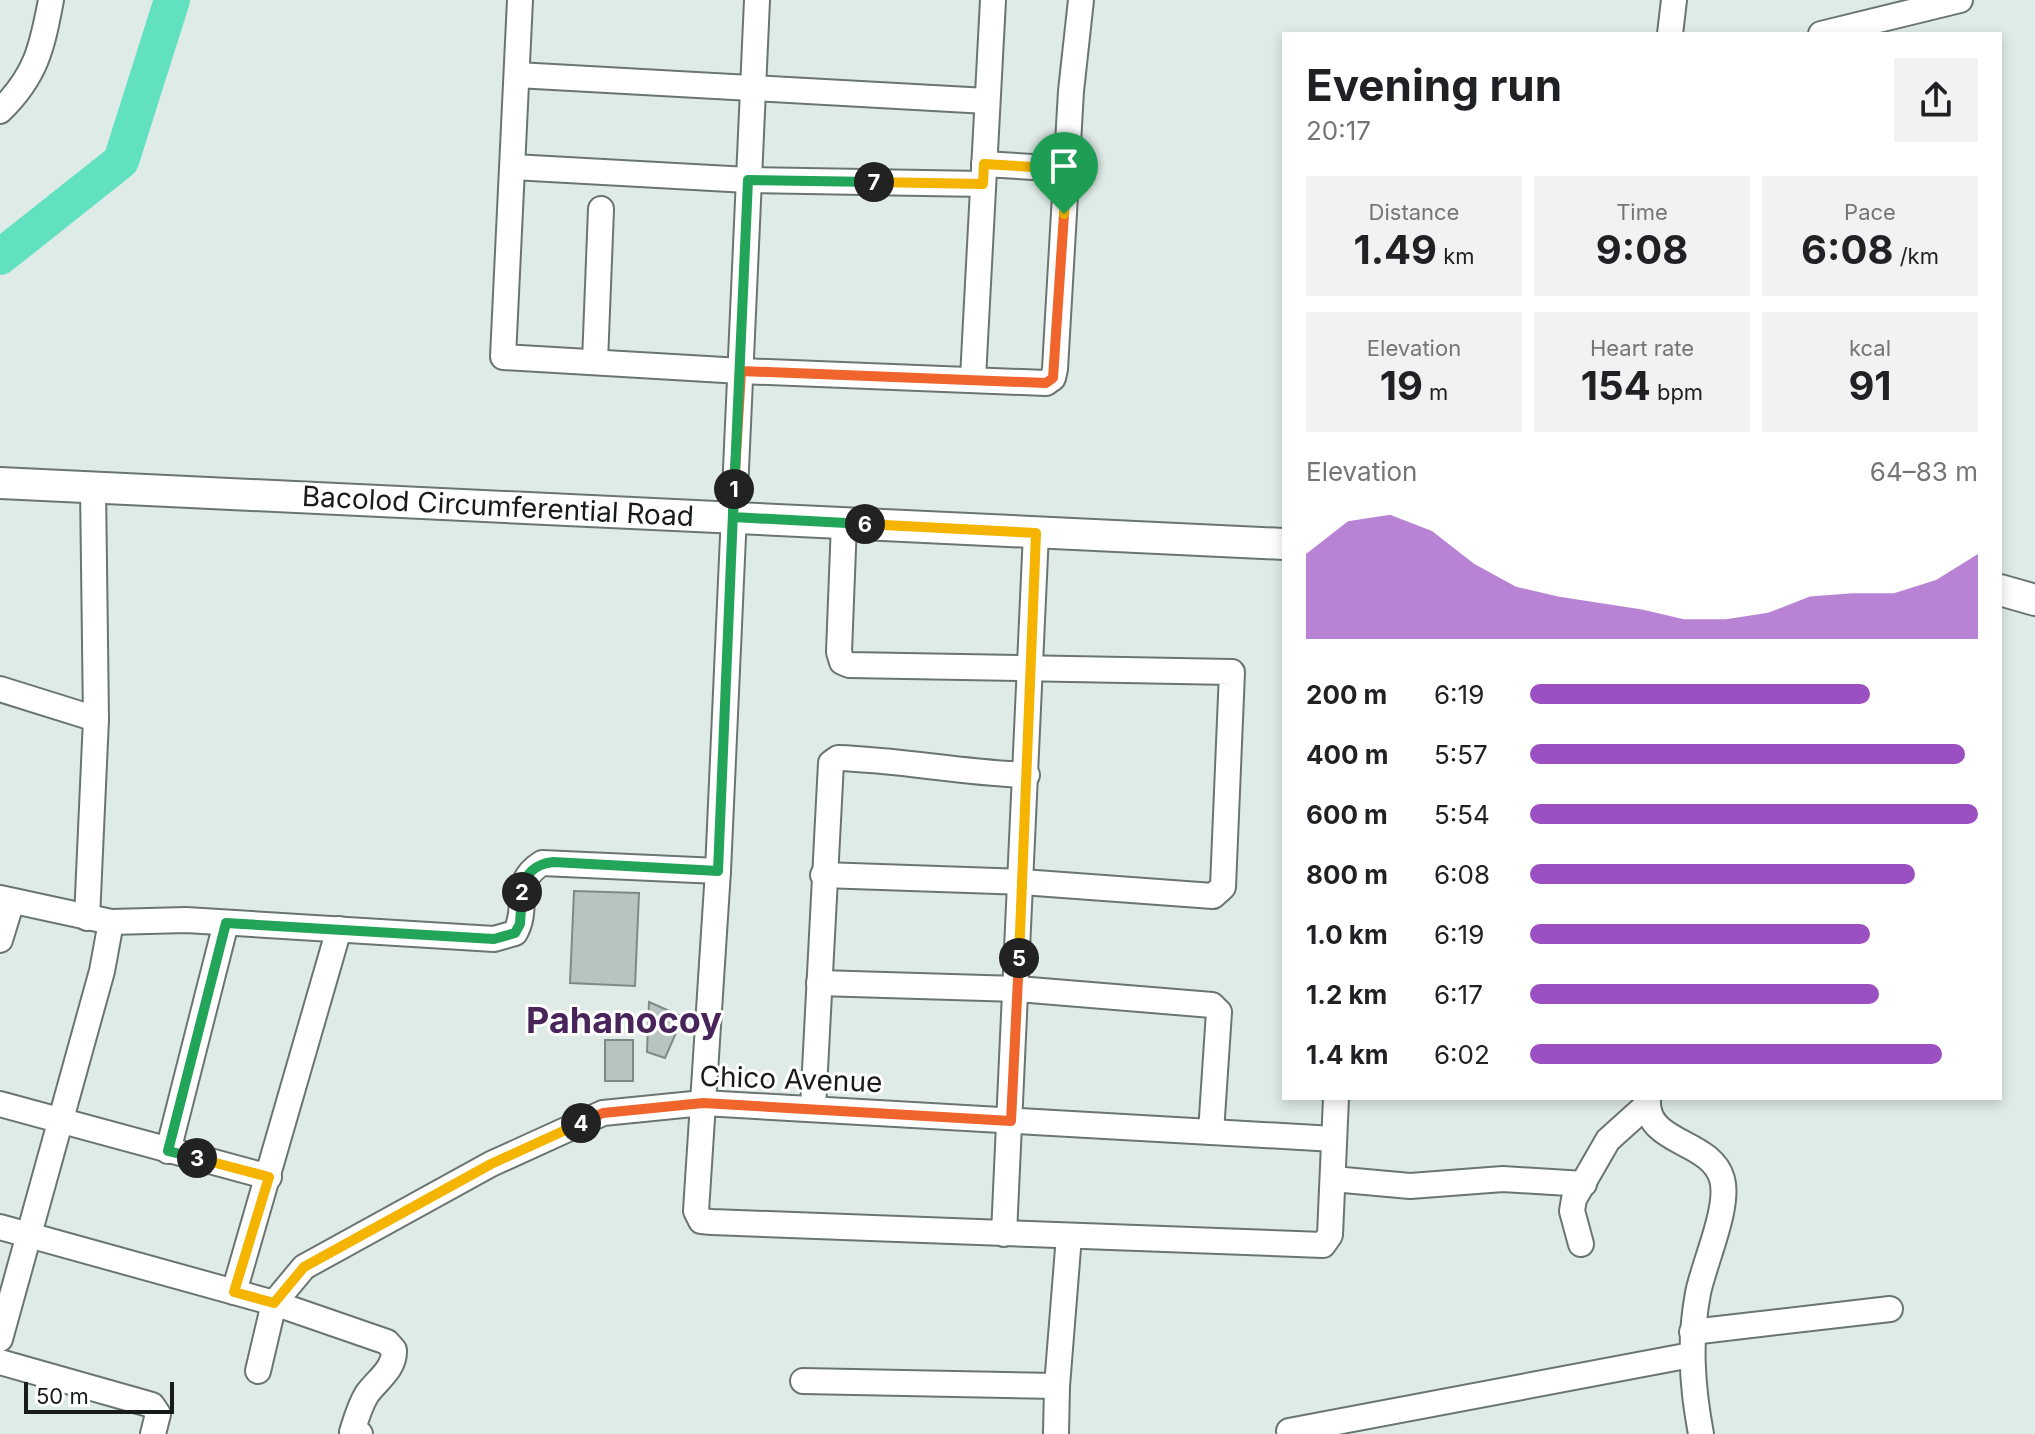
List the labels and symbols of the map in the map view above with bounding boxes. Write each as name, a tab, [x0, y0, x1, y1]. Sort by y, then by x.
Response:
pin	[1030, 132, 1098, 214]
pin: 7	[854, 162, 894, 202]
pin: 1	[714, 469, 754, 509]
street label: Bacolod Circumferential Road	[301, 479, 695, 533]
pin: 6	[845, 504, 885, 544]
pin: 2	[502, 872, 542, 912]
pin: 5	[999, 938, 1039, 978]
district label: Pahanocoy	[526, 998, 722, 1042]
street label: Chico Avenue	[699, 1059, 883, 1099]
pin: 4	[561, 1103, 601, 1143]
pin: 3	[177, 1138, 217, 1178]
scale bar	[24, 1378, 174, 1414]

